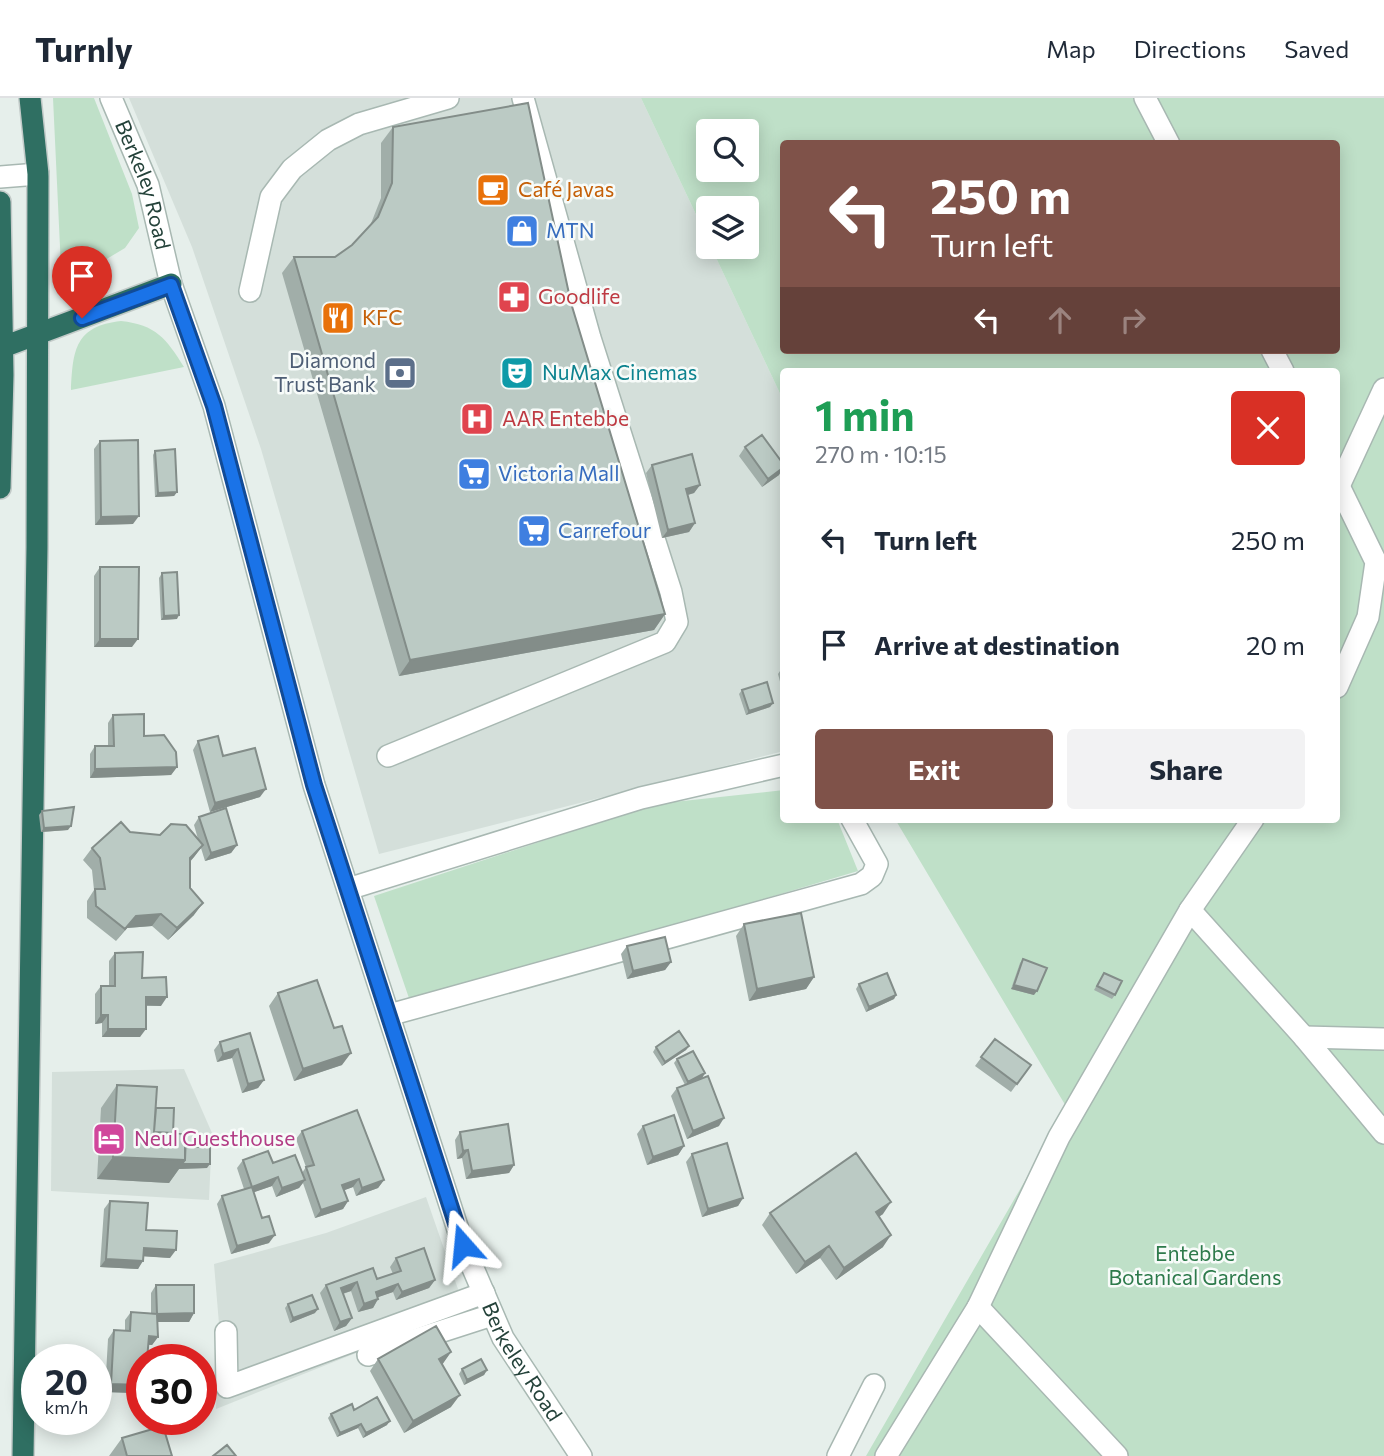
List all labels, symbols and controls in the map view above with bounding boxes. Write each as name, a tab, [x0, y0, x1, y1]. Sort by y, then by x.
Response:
text: Turnly	[35, 28, 133, 69]
text: Map	[1046, 34, 1096, 63]
text: Directions	[1134, 34, 1246, 63]
text: Saved	[1284, 34, 1349, 63]
street label: Berkeley Road	[111, 116, 177, 252]
map controls	[696, 119, 759, 259]
button: search	[696, 119, 759, 182]
text: 250 m	[930, 164, 1071, 224]
icon: left	[815, 168, 906, 259]
cafe icon: Café Javas	[474, 171, 512, 209]
place label: Café Javas	[518, 176, 614, 201]
button: layers	[696, 196, 759, 259]
shop icon: MTN	[503, 212, 541, 250]
place label: MTN	[546, 217, 595, 242]
text: Turn left	[930, 224, 1054, 264]
pin	[52, 246, 112, 318]
icon: arrive	[63, 257, 101, 295]
pharmacy icon: Goodlife	[495, 278, 533, 316]
place label: Goodlife	[538, 283, 620, 308]
restaurant icon: KFC	[319, 299, 357, 337]
icon: left	[968, 301, 1006, 339]
icon: ahead	[1041, 301, 1079, 339]
icon: right	[1114, 301, 1152, 339]
place label: KFC	[362, 304, 403, 329]
place label: Diamond Trust Bank	[274, 347, 376, 396]
bank icon: Diamond Trust Bank	[381, 354, 419, 392]
theatre icon: NuMax Cinemas	[498, 354, 536, 392]
place label: NuMax Cinemas	[542, 359, 697, 384]
text: 1 min	[815, 388, 915, 440]
button: close	[1231, 391, 1305, 465]
hospital icon: AAR Entebbe	[458, 400, 496, 438]
place label: AAR Entebbe	[502, 405, 629, 430]
text: 270 m · 10:15	[815, 440, 947, 468]
supermarket icon: Victoria Mall	[455, 455, 493, 493]
place label: Victoria Mall	[498, 460, 620, 485]
supermarket icon: Carrefour	[515, 512, 553, 550]
place label: Carrefour	[558, 517, 651, 542]
icon: left	[815, 521, 853, 559]
text: Turn left	[874, 524, 977, 555]
text: 250 m	[1231, 524, 1305, 555]
icon: arrive	[815, 626, 853, 664]
text: Arrive at destination	[874, 629, 1120, 660]
text: 20 m	[1246, 629, 1305, 660]
button: Exit	[815, 729, 1053, 809]
button: Share	[1067, 729, 1305, 809]
hotel icon: Neul Guesthouse	[90, 1120, 128, 1158]
place label: Neul Guesthouse	[134, 1125, 295, 1150]
position arrow	[426, 1208, 500, 1282]
park label: Entebbe Botanical Gardens	[1109, 1240, 1281, 1289]
street label: Berkeley Road	[478, 1298, 568, 1425]
speed limit sign: 30	[126, 1344, 217, 1435]
text: 20	[45, 1359, 88, 1402]
text: km/h	[45, 1396, 88, 1418]

